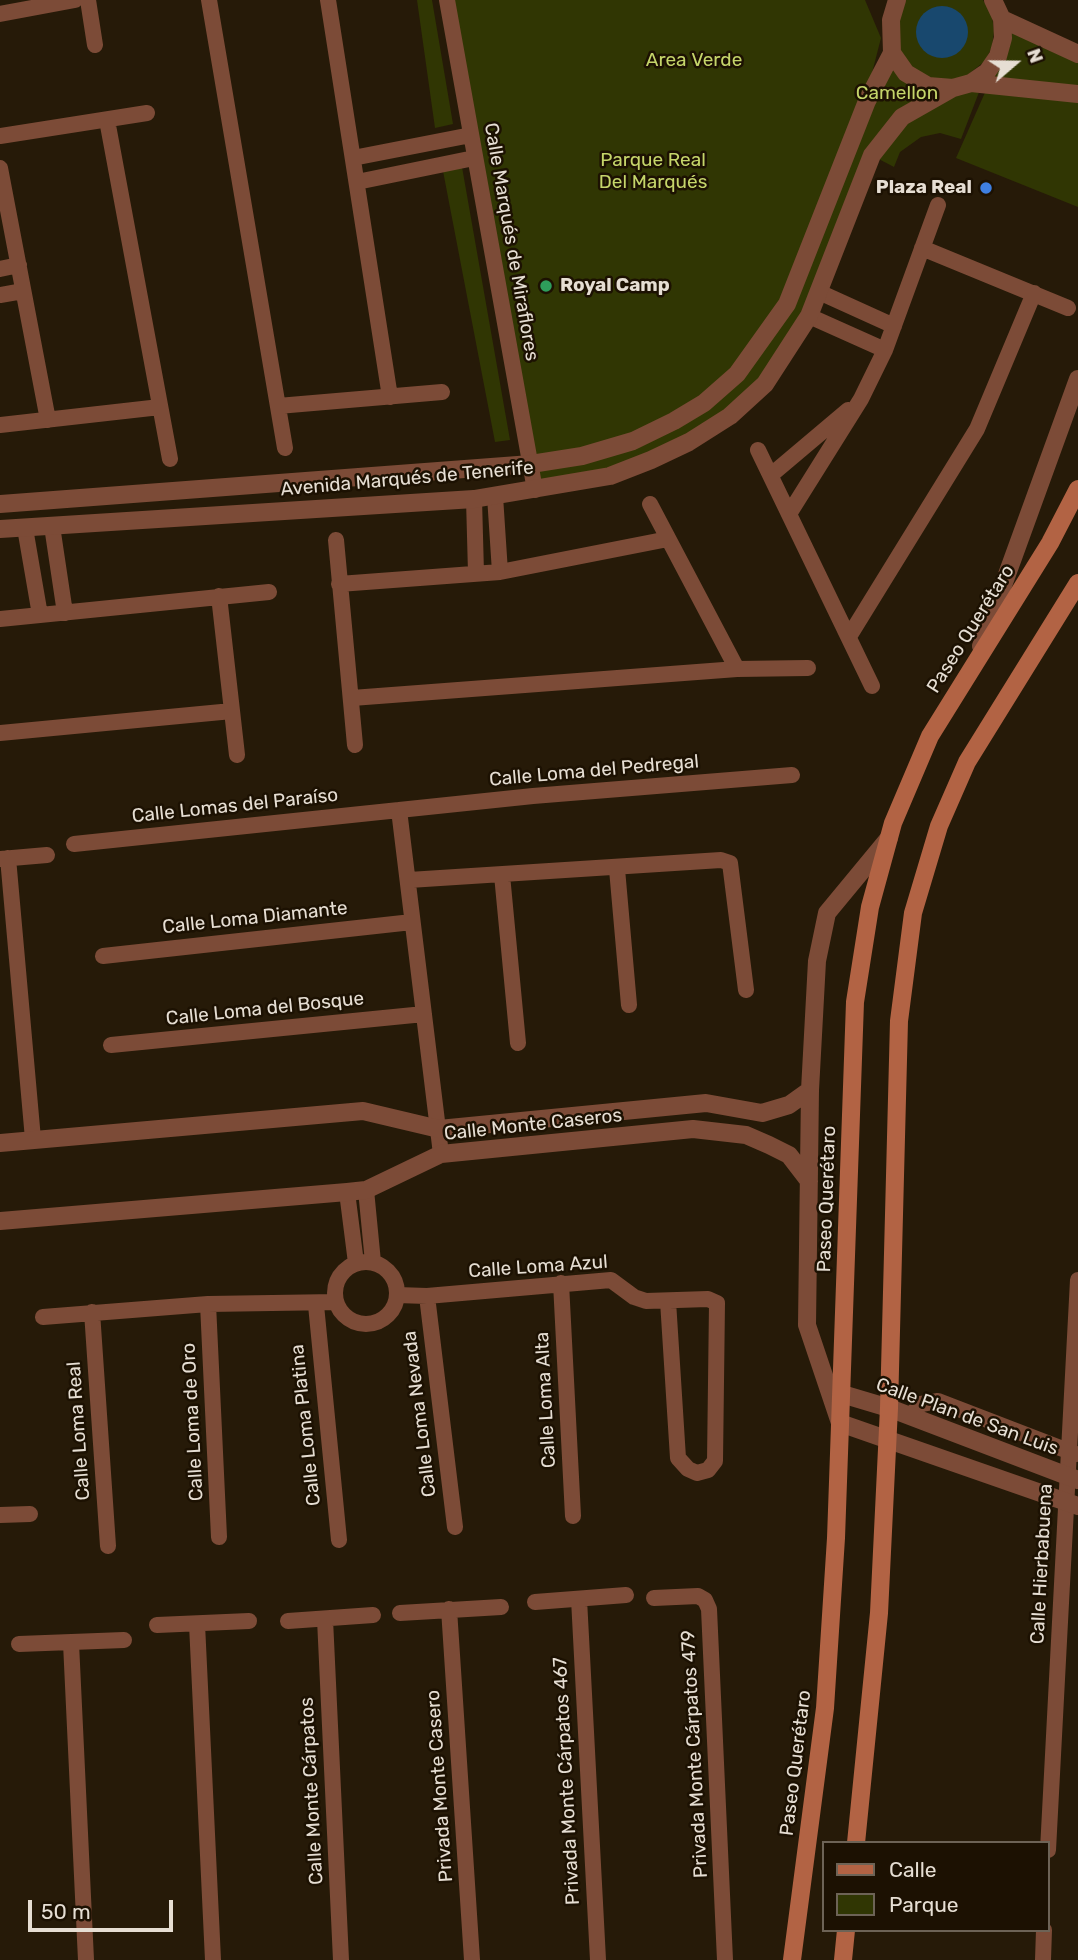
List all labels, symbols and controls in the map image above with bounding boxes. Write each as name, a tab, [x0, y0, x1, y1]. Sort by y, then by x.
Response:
north arrow	[980, 28, 1050, 98]
text: N	[1022, 45, 1048, 66]
park label: Area Verde	[646, 50, 742, 72]
park label: Camellon	[856, 83, 938, 105]
street label: Calle Marqués de Miraflores	[479, 121, 543, 363]
park label: Parque Real Del Marqués	[599, 150, 707, 194]
place label: Plaza Real	[876, 177, 972, 199]
marker: Plaza Real	[978, 180, 994, 196]
place label: Royal Camp	[560, 275, 670, 297]
marker: Royal Camp	[538, 278, 554, 294]
street label: Avenida Marqués de Tenerife	[279, 457, 535, 501]
street label: Paseo Querétaro	[922, 561, 1020, 697]
street label: Calle Loma del Pedregal	[488, 750, 700, 792]
street label: Calle Lomas del Paraíso	[131, 784, 339, 828]
street label: Calle Loma Diamante	[161, 897, 349, 939]
street label: Calle Loma del Bosque	[165, 987, 365, 1031]
street label: Calle Monte Caseros	[443, 1104, 623, 1146]
street label: Paseo Querétaro	[813, 1125, 841, 1273]
street label: Calle Loma Azul	[468, 1251, 608, 1283]
street label: Calle Loma Nevada	[399, 1330, 441, 1498]
street label: Calle Loma Alta	[531, 1331, 561, 1469]
street label: Calle Loma de Oro	[177, 1342, 209, 1502]
street label: Calle Loma Platina	[286, 1343, 326, 1507]
street label: Calle Loma Real	[63, 1361, 95, 1501]
street label: Calle Plan de San Luis	[873, 1373, 1061, 1461]
street label: Calle Hierbabuena	[1026, 1483, 1058, 1645]
street label: Privada Monte Cárpatos 479	[677, 1629, 713, 1879]
street label: Privada Monte Cárpatos 467	[549, 1656, 585, 1906]
street label: Privada Monte Casero	[422, 1689, 458, 1883]
street label: Paseo Querétaro	[776, 1689, 816, 1837]
street label: Calle Monte Cárpatos	[296, 1697, 328, 1885]
legend	[822, 1841, 1050, 1932]
text: Calle	[889, 1857, 937, 1882]
scale bar	[32, 1886, 177, 1930]
text: Parque	[889, 1892, 959, 1917]
text: 50 m	[41, 1899, 91, 1924]

